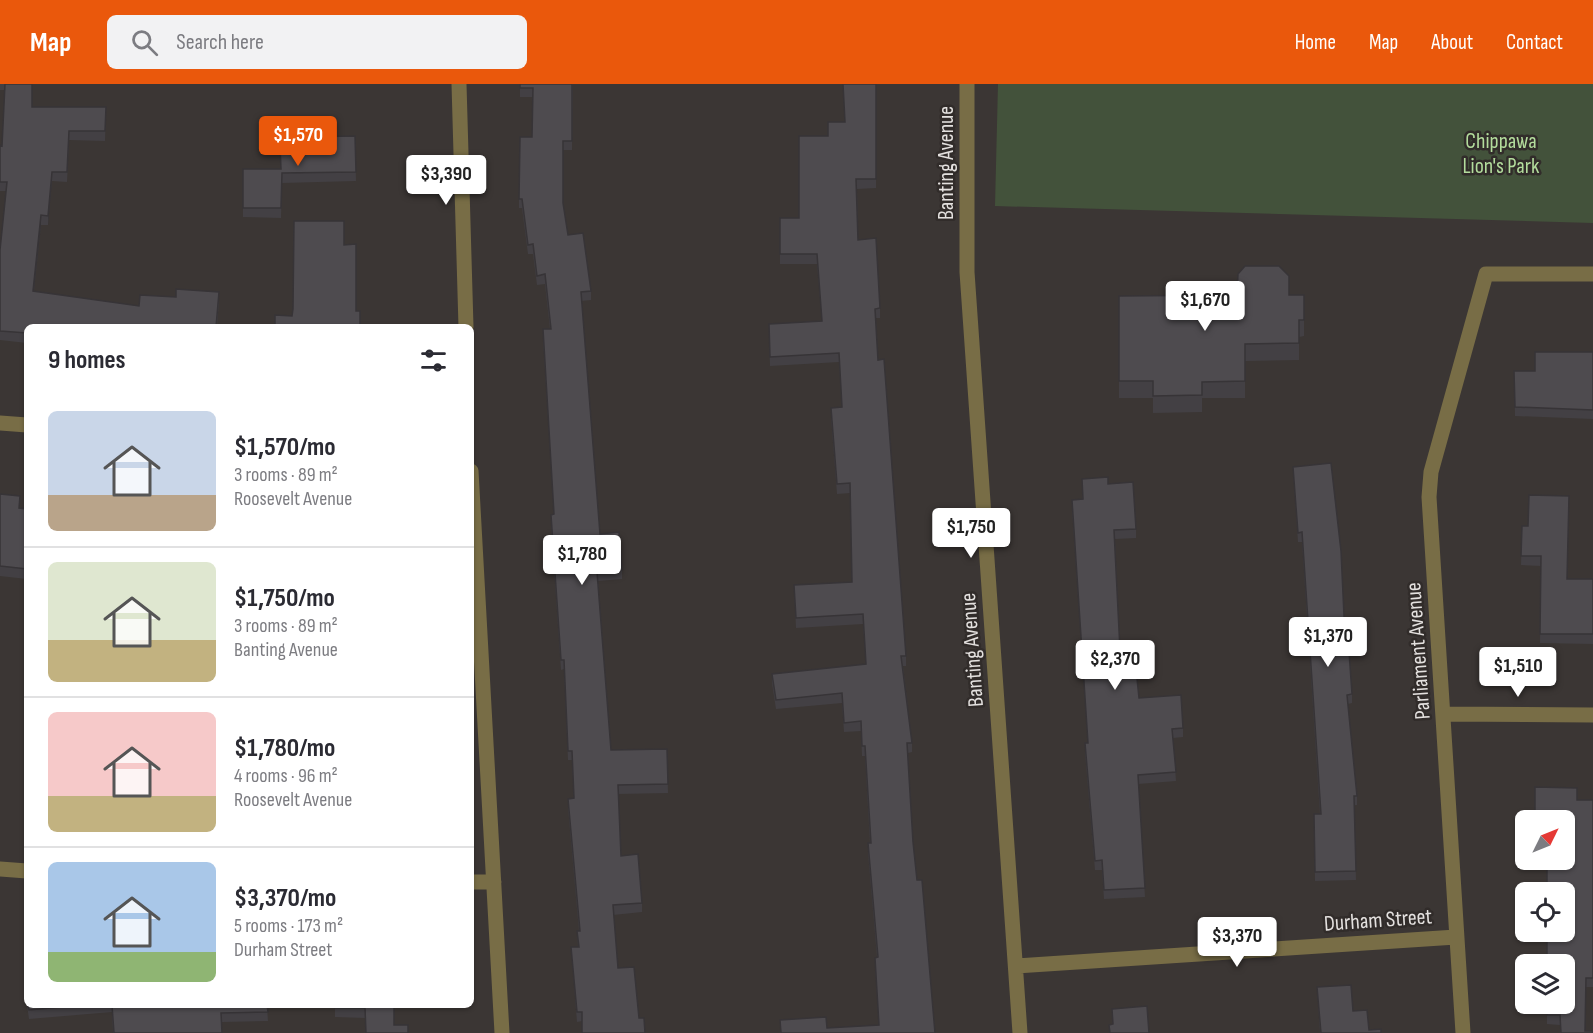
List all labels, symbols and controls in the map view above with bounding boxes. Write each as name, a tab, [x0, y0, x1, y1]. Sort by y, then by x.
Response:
search box	[107, 15, 527, 69]
text: Map	[30, 26, 71, 59]
icon: search	[128, 26, 161, 59]
text: Search here	[176, 29, 264, 56]
text: Home	[1295, 30, 1336, 55]
text: Map	[1369, 30, 1398, 55]
text: About	[1431, 30, 1473, 55]
text: Contact	[1506, 30, 1563, 55]
street label: Banting Avenue	[933, 106, 960, 220]
pin: $1,570	[249, 116, 347, 167]
text: $1,570	[273, 123, 323, 147]
park label: Chippawa Lion's Park	[1462, 128, 1540, 180]
pin: $3,390	[397, 155, 495, 206]
text: $3,390	[420, 162, 472, 186]
pin: $1,670	[1156, 281, 1254, 332]
text: $1,670	[1180, 288, 1230, 312]
icon: filters	[417, 344, 450, 377]
text: 9 homes	[48, 345, 126, 376]
text: $1,570/mo	[234, 432, 336, 463]
icon: home	[96, 435, 168, 507]
text: 3 rooms · 89 m²	[234, 463, 338, 487]
text: Roosevelt Avenue	[234, 487, 352, 511]
pin: $1,750	[922, 508, 1020, 559]
text: $1,750	[946, 515, 996, 539]
pin: $1,780	[533, 535, 631, 586]
text: $1,780	[557, 542, 607, 566]
street label: Parliament Avenue	[1400, 581, 1437, 720]
text: $1,750/mo	[234, 583, 335, 614]
icon: home	[96, 586, 168, 658]
street label: Banting Avenue	[955, 592, 990, 708]
text: 3 rooms · 89 m²	[234, 614, 338, 638]
pin: $1,370	[1279, 617, 1377, 668]
text: $1,370	[1303, 624, 1353, 648]
text: Banting Avenue	[234, 638, 338, 662]
pin: $2,370	[1066, 640, 1164, 691]
text: $2,370	[1090, 647, 1140, 671]
pin: $1,510	[1469, 647, 1567, 698]
text: $1,510	[1493, 654, 1543, 678]
text: $1,780/mo	[234, 733, 335, 764]
icon: home	[96, 736, 168, 808]
text: 4 rooms · 96 m²	[234, 764, 338, 788]
text: Roosevelt Avenue	[234, 788, 352, 812]
north arrow	[1515, 810, 1575, 870]
map controls	[1515, 810, 1575, 1014]
button: locate	[1515, 882, 1575, 942]
text: $3,370/mo	[234, 883, 336, 914]
icon: home	[96, 886, 168, 958]
street label: Durham Street	[1323, 903, 1433, 938]
text: 5 rooms · 173 m²	[234, 914, 343, 938]
pin: $3,370	[1188, 917, 1286, 968]
text: $3,370	[1212, 924, 1262, 948]
text: Durham Street	[234, 938, 332, 962]
button: layers	[1515, 954, 1575, 1014]

